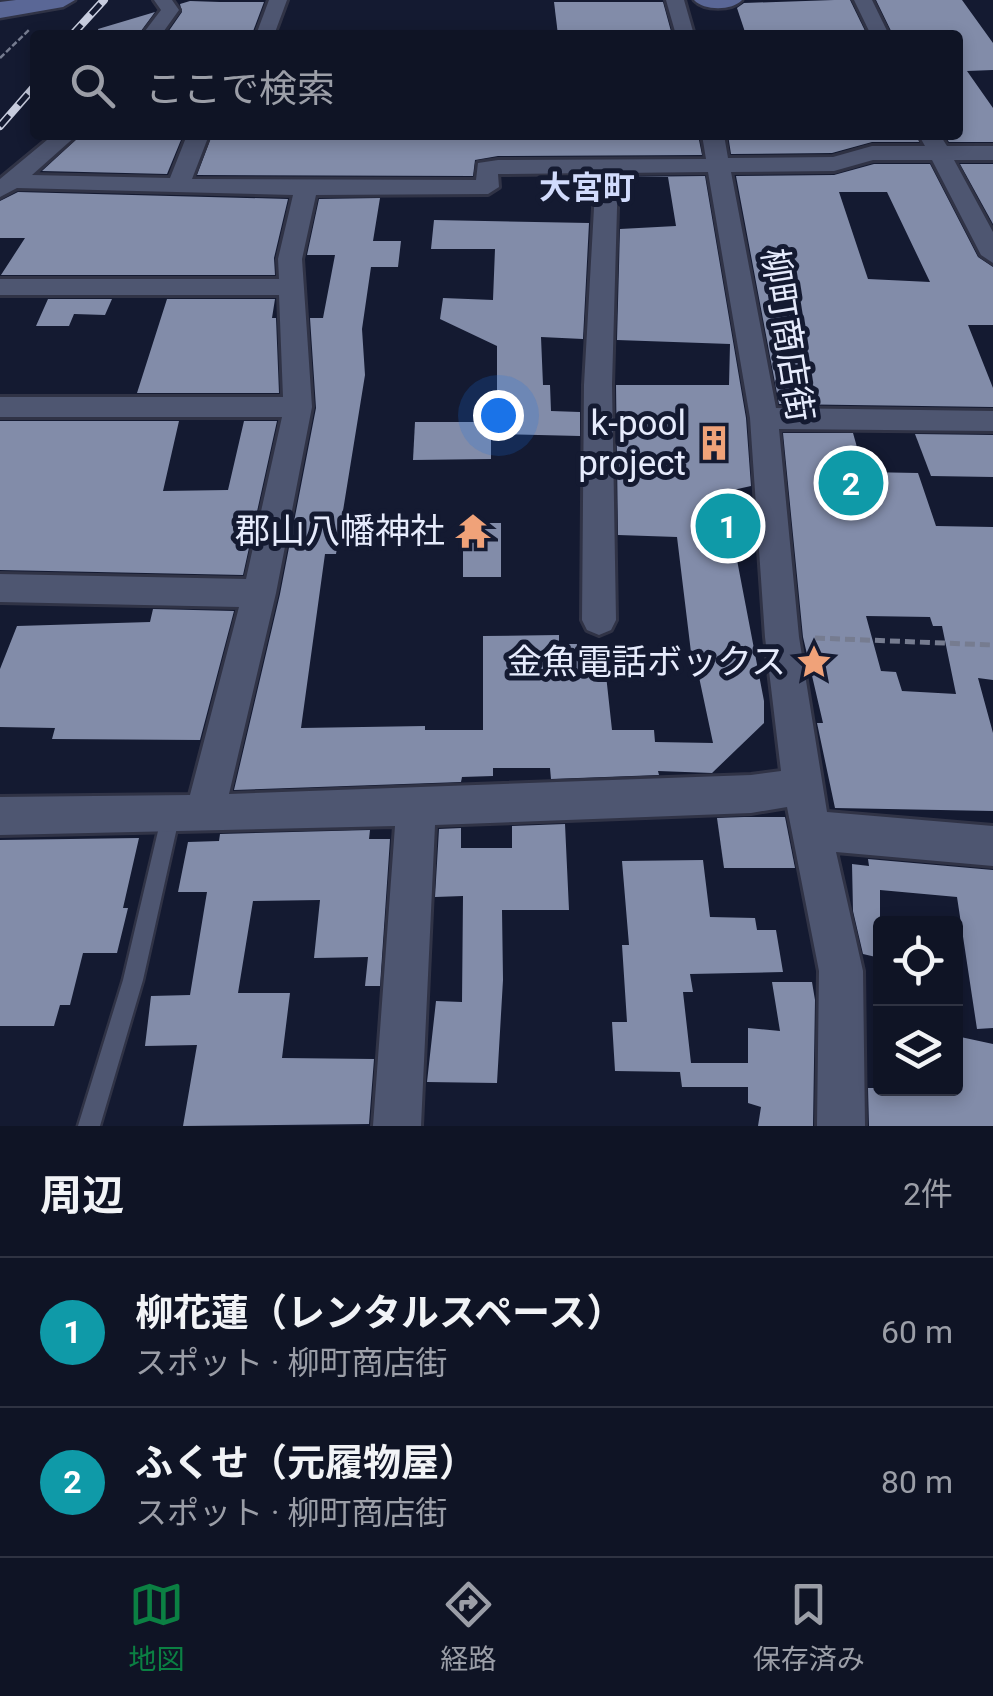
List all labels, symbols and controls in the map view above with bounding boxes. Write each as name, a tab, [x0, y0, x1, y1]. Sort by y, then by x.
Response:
search box	[30, 30, 963, 140]
icon: search	[65, 58, 120, 113]
text: ここで検索	[145, 67, 335, 111]
district label: 大宮町	[539, 169, 635, 207]
street label: 柳町商店街	[753, 245, 821, 425]
your location	[473, 390, 524, 441]
place label: k-pool project	[578, 403, 686, 484]
building icon: k-pool project	[695, 424, 733, 462]
pin: 2	[818, 446, 884, 520]
pin: 1	[696, 488, 760, 564]
place label: 郡山八幡神社	[235, 511, 445, 552]
temple icon: 郡山八幡神社	[454, 512, 492, 550]
place label: 金魚電話ボックス	[507, 642, 786, 683]
place icon: 金魚電話ボックス	[795, 643, 833, 681]
map controls	[873, 916, 963, 1096]
button: locate	[873, 916, 963, 1006]
button: layers	[873, 1006, 963, 1096]
text: 周辺	[40, 1171, 124, 1220]
text: 2件	[903, 1175, 953, 1213]
text: 柳花蓮（レンタルスペース）	[135, 1291, 624, 1335]
text: 1	[63, 1313, 82, 1351]
text: 60 m	[881, 1313, 953, 1351]
text: スポット · 柳町商店街	[135, 1344, 447, 1382]
text: ふくせ（元履物屋）	[135, 1441, 477, 1485]
text: 2	[63, 1463, 82, 1501]
text: 80 m	[881, 1463, 953, 1501]
text: スポット · 柳町商店街	[135, 1494, 447, 1532]
tab: 地図	[128, 1577, 184, 1677]
tab: 経路	[440, 1577, 497, 1677]
tab: 保存済み	[753, 1577, 865, 1677]

